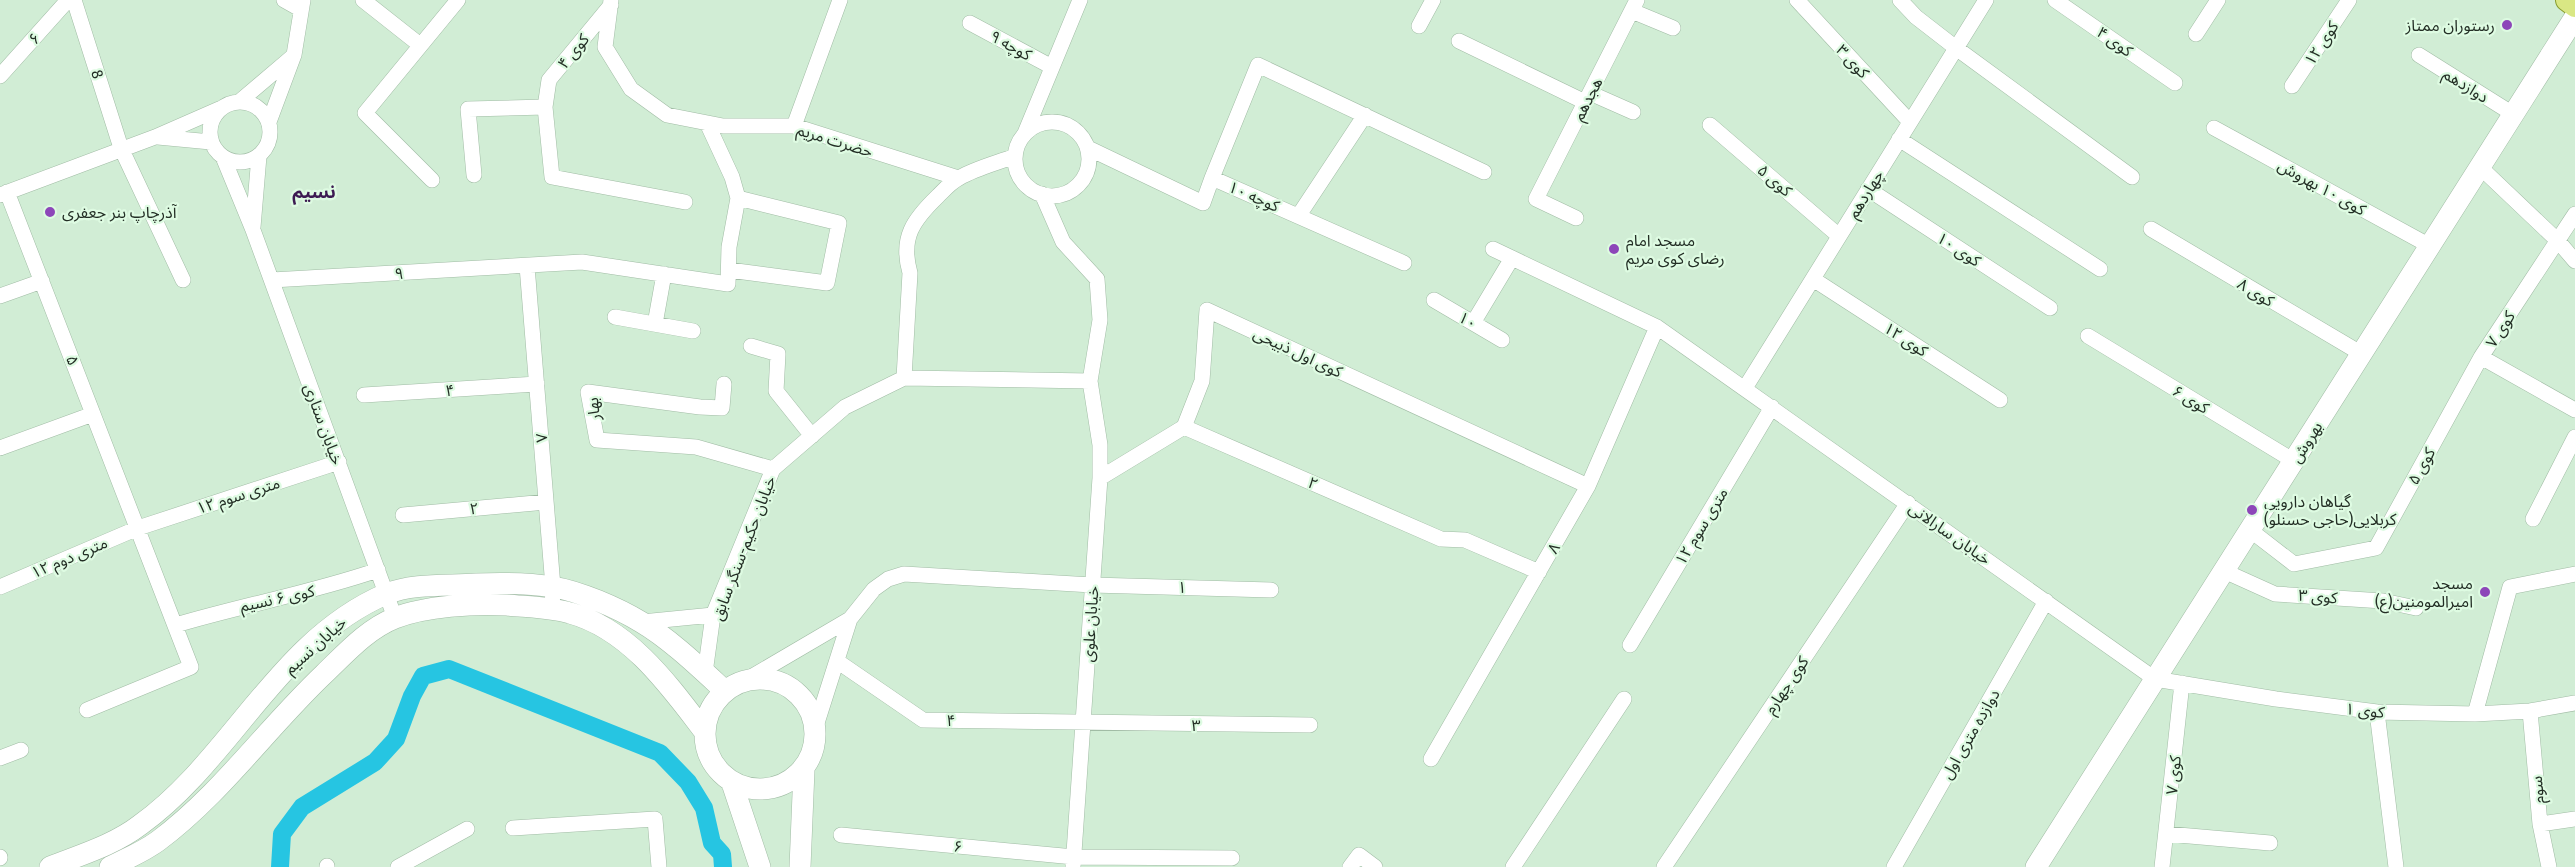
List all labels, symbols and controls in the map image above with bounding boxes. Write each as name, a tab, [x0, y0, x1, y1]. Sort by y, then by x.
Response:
place label: رستوران ممتاز	[2404, 16, 2495, 35]
street label: کوی ۱۲	[2300, 17, 2343, 69]
marker: رستوران ممتاز	[2500, 18, 2514, 32]
street label: کوی ۴	[2093, 22, 2137, 61]
street label: کوچه ۹	[986, 26, 1035, 66]
street label: ۶	[24, 29, 44, 48]
street label: کوی ۴	[554, 30, 593, 73]
street label: کوی ۳	[1832, 41, 1873, 82]
street label: دوازدهم	[2438, 64, 2492, 109]
street label: 8	[87, 67, 108, 81]
street label: هجدهم	[1569, 74, 1609, 125]
street label: حضرت مریم	[794, 120, 875, 164]
street label: کوی ۱۰ بهروش	[2275, 156, 2369, 220]
street label: کوی ۵	[1754, 160, 1796, 201]
street label: چهاردهم	[1843, 167, 1890, 224]
street label: کوچه ۱۰	[1225, 177, 1282, 217]
district label: نسیم	[292, 181, 336, 205]
place label: آذرچاپ بنر جعفری	[62, 203, 178, 223]
marker: آذرچاپ بنر جعفری	[43, 205, 57, 219]
street label: کوی ۱۰	[1933, 228, 1985, 271]
place label: مسجد امام رضای کوی مریم	[1626, 231, 1725, 271]
marker: مسجد امام رضای کوی مریم	[1607, 242, 1621, 256]
street label: ۹	[394, 264, 404, 283]
street label: کوی ۸	[2234, 274, 2278, 311]
street label: کوی ۷	[2482, 307, 2519, 351]
street label: ۱۰	[1455, 308, 1480, 333]
street label: کوی ۱۲	[1880, 318, 1932, 361]
street label: کوی اول ذبیحی	[1250, 324, 1346, 382]
street label: ۵	[62, 353, 83, 368]
street label: خیابان ستاری	[300, 381, 347, 467]
street label: ۴	[445, 381, 455, 400]
street label: کوی ۶	[2169, 381, 2213, 418]
street label: بهار	[583, 397, 604, 422]
street label: بهروش	[2286, 418, 2326, 466]
street label: ۷	[532, 433, 551, 443]
street label: کوی ۵	[2404, 444, 2439, 488]
street label: ۱۲ متری سوم	[194, 473, 283, 521]
street label: خیابان حکیم-سنگر سابق	[707, 473, 783, 624]
street label: ۲	[1305, 473, 1321, 494]
street label: ۱۲ متری سوم	[1671, 484, 1734, 570]
place label: گیاهان دارویی کربلایی(حاجی حسنلو)	[2264, 492, 2397, 529]
street label: خیابان سارالانی	[1905, 498, 1994, 569]
street label: ۲	[469, 499, 479, 518]
marker: گیاهان دارویی کربلایی(حاجی حسنلو)	[2245, 503, 2259, 517]
street label: ۱۲ متری دوم	[28, 533, 111, 585]
street label: ۸	[1543, 540, 1564, 557]
place label: مسجد امیرالمومنین(ع)	[2375, 574, 2473, 614]
street label: ۱	[1177, 578, 1187, 597]
street label: کوی ۶ نسیم	[238, 581, 317, 619]
street label: خیابان علوی	[1078, 585, 1103, 663]
marker: مسجد امیرالمومنین(ع)	[2478, 585, 2492, 599]
street label: کوی ۳	[2298, 586, 2339, 607]
street label: خیابان نسیم	[281, 613, 352, 680]
street label: کوی چهارم	[1760, 653, 1815, 719]
street label: دوازده متری اول	[1937, 686, 2005, 783]
street label: کوی ۱	[2344, 699, 2386, 722]
street label: ۴	[946, 711, 956, 730]
street label: ۳	[1191, 716, 1201, 735]
street label: کوی ۷	[2162, 754, 2185, 796]
street label: سوم	[2527, 775, 2551, 805]
street label: ۶	[953, 837, 963, 856]

